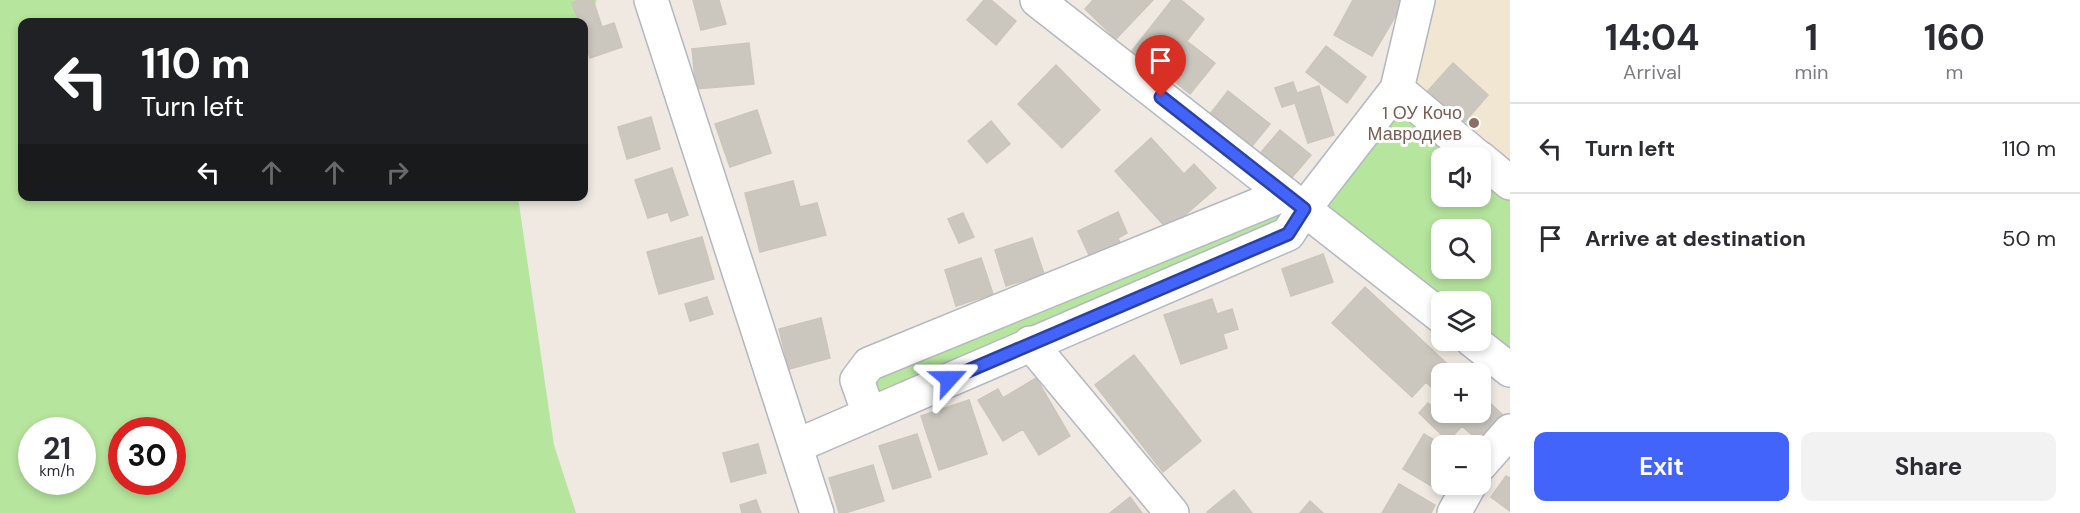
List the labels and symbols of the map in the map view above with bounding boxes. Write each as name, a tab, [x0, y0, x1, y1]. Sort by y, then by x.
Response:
pin	[1135, 35, 1186, 97]
place label: 1 ОУ Кочо Мавродиев	[1367, 101, 1462, 146]
marker: 1 ОУ Кочо Мавродиев	[1467, 116, 1481, 130]
position arrow	[917, 347, 981, 411]
speed limit sign: 30	[108, 417, 186, 495]

